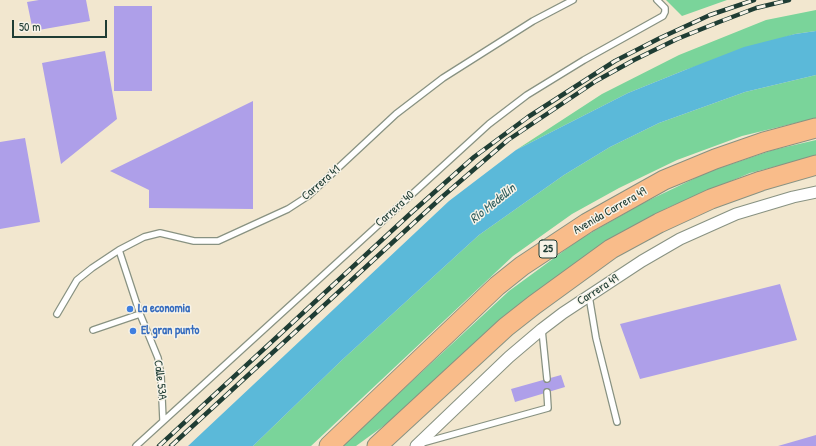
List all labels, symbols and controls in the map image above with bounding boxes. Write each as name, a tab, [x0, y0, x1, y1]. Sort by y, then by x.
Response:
scale bar	[14, 12, 109, 38]
text: 50 m	[19, 18, 40, 35]
street label: Carrera 41	[299, 162, 343, 204]
water label: Río Medellín	[467, 181, 519, 227]
street label: Avenida Carrera 49	[571, 184, 649, 238]
street label: Carrera 40	[373, 188, 417, 230]
road number: 25	[539, 240, 557, 258]
street label: Carrera 49	[575, 271, 621, 309]
place label: La economia	[138, 302, 190, 316]
marker: La economia	[125, 304, 135, 314]
place label: El gran punto	[141, 324, 199, 338]
marker: El gran punto	[128, 326, 138, 336]
street label: Calle 53A	[150, 359, 170, 401]

